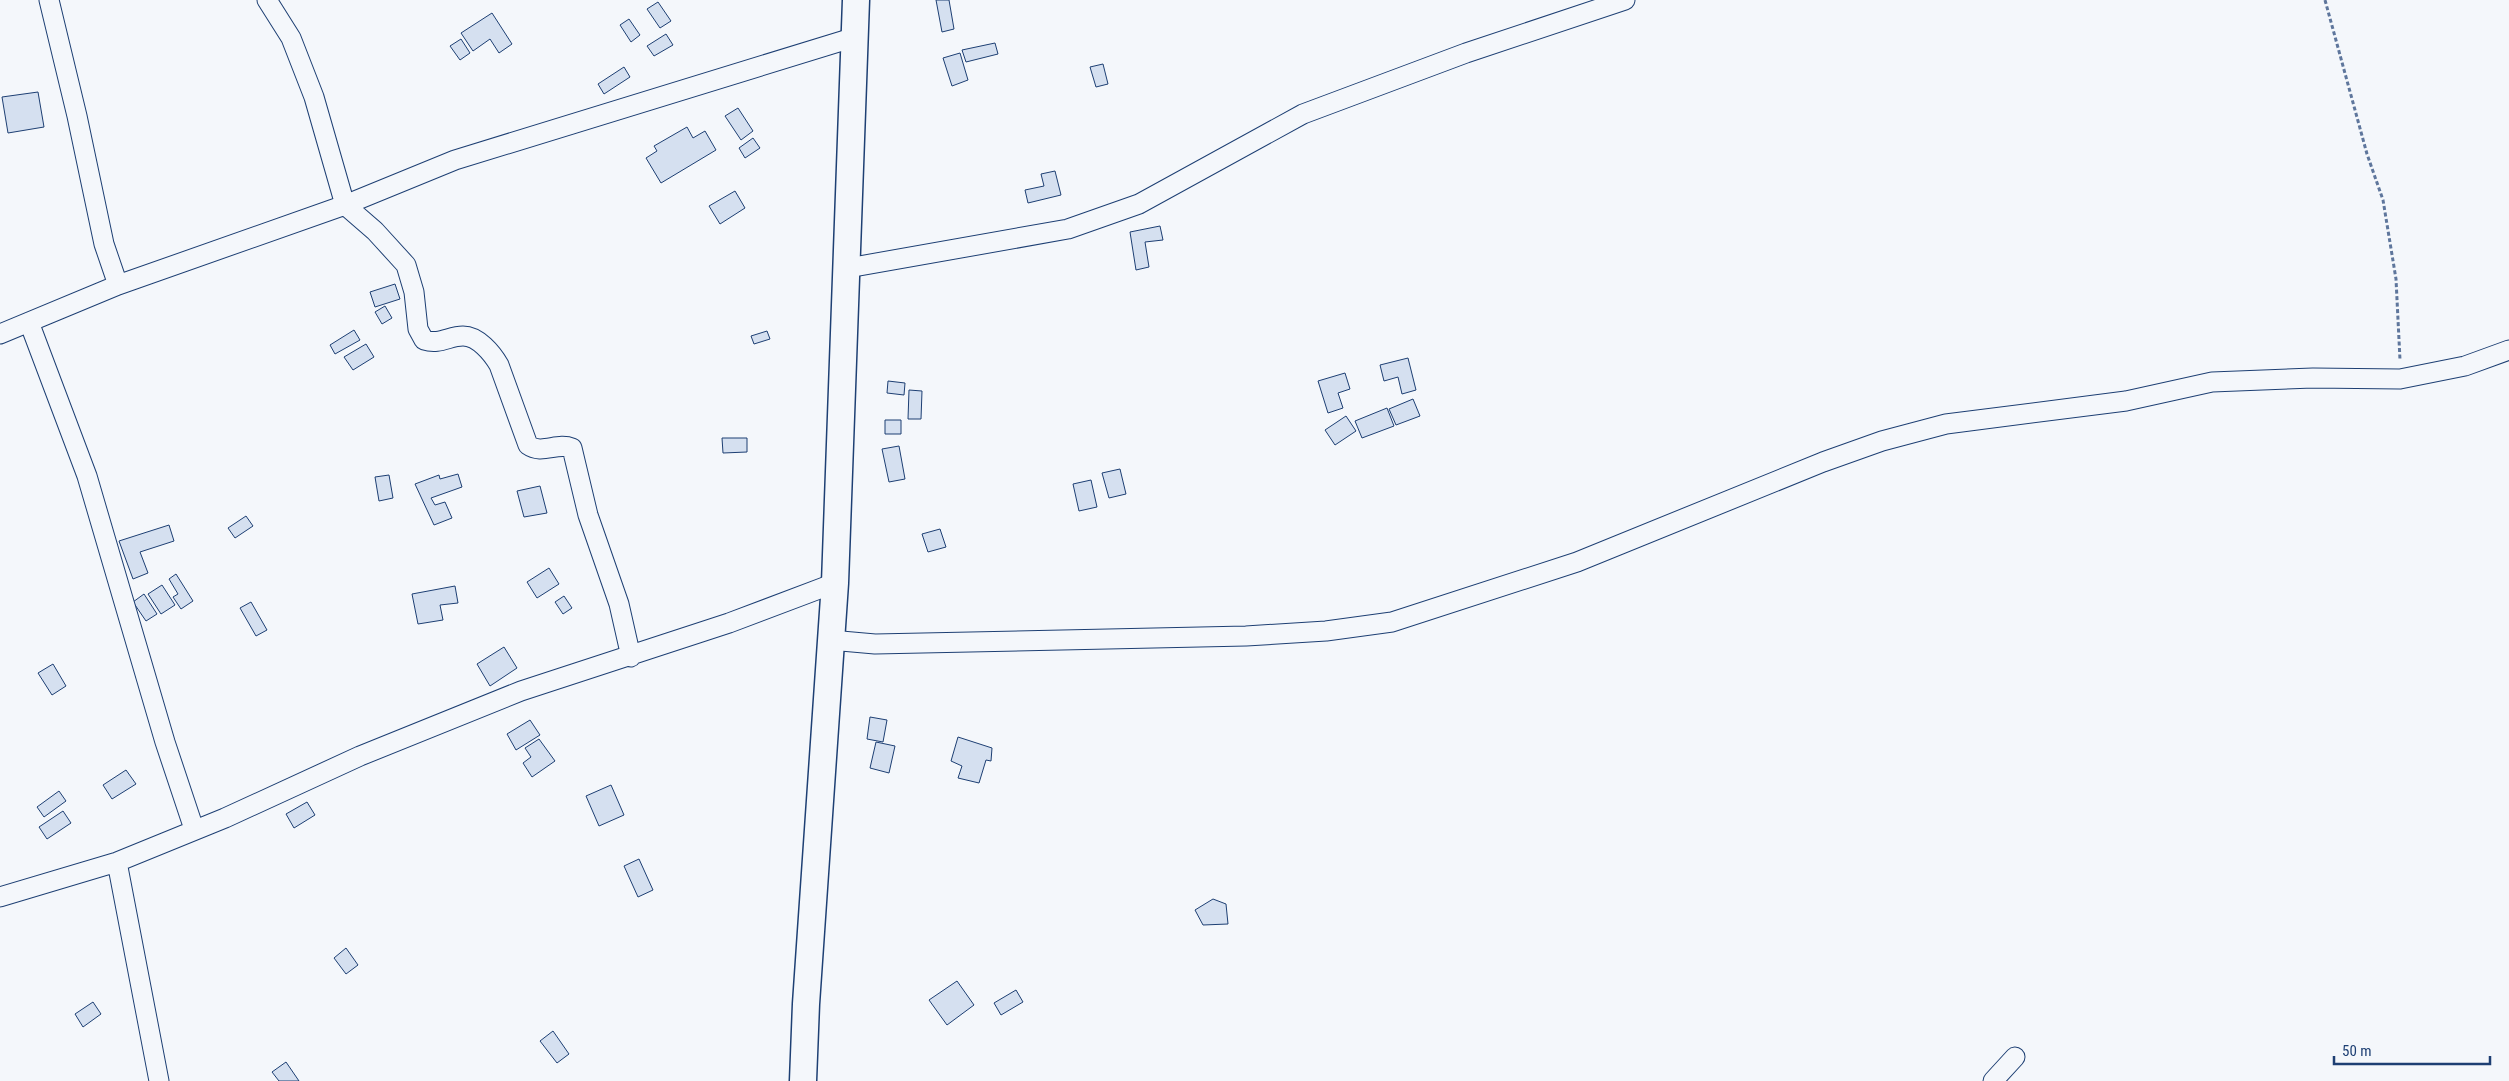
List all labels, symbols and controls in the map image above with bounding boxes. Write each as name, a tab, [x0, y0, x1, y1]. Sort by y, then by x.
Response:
scale bar	[2334, 1034, 2490, 1066]
text: 50 m	[2342, 1042, 2372, 1060]

